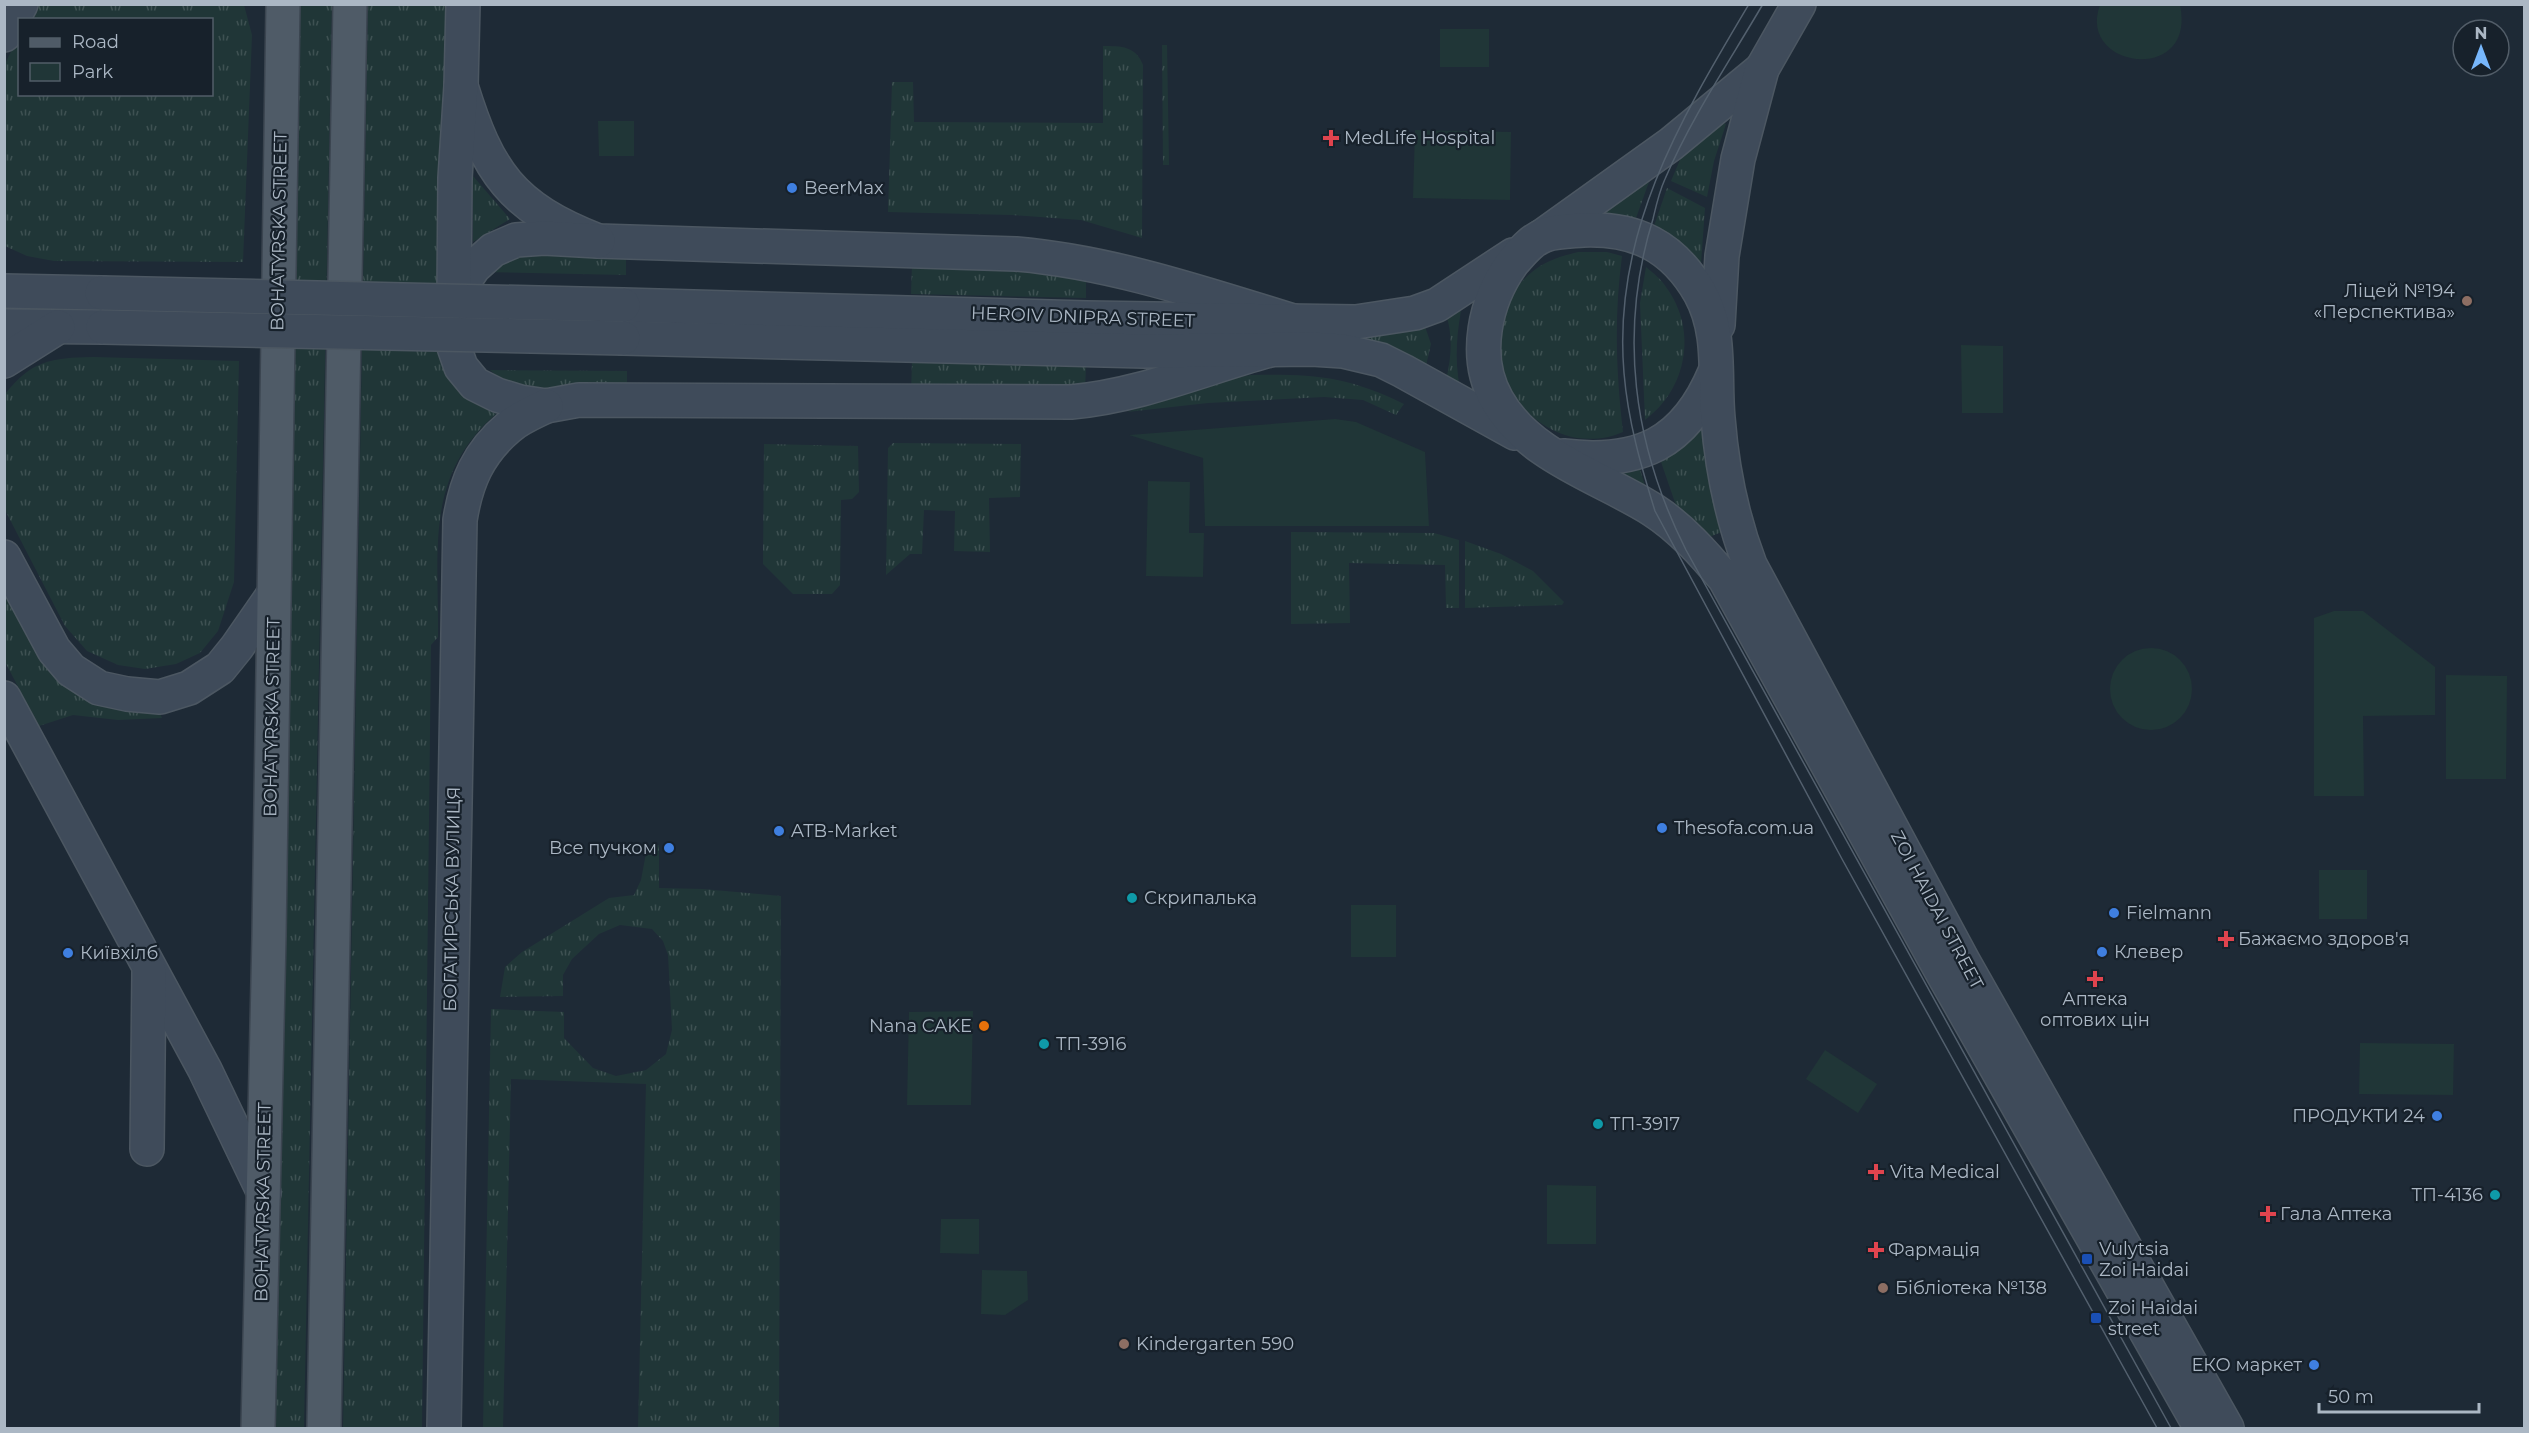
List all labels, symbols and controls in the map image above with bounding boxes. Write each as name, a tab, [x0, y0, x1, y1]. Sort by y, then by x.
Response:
legend	[18, 18, 213, 96]
north arrow	[2451, 18, 2511, 78]
text: N	[2475, 24, 2487, 43]
text: Road	[72, 31, 119, 53]
text: Park	[72, 61, 113, 83]
place label: MedLife Hospital	[1344, 127, 1495, 149]
marker: MedLife Hospital	[1322, 129, 1340, 147]
street label: BOHATYRSKA STREET	[266, 130, 292, 331]
place label: BeerMax	[804, 177, 884, 199]
marker: BeerMax	[785, 181, 799, 195]
place label: Ліцей №194 «Перспектива»	[2314, 280, 2455, 323]
marker: Ліцей №194 «Перспектива»	[2460, 294, 2474, 308]
street label: HEROIV DNIPRA STREET	[971, 302, 1196, 332]
street label: BOHATYRSKA STREET	[259, 616, 285, 817]
street label: БОГАТИРСЬКА ВУЛИЦЯ	[439, 786, 465, 1012]
place label: Thesofa.com.ua	[1674, 817, 1814, 839]
place label: ATB-Market	[791, 820, 898, 842]
marker: Thesofa.com.ua	[1655, 821, 1669, 835]
marker: ATB-Market	[772, 824, 786, 838]
street label: ZOI HAIDAI STREET	[1886, 827, 1988, 994]
place label: Все пучком	[549, 837, 657, 859]
marker: Все пучком	[662, 841, 676, 855]
place label: Скрипалька	[1144, 887, 1257, 909]
marker: Скрипалька	[1125, 891, 1139, 905]
place label: Fielmann	[2126, 902, 2212, 924]
marker: Fielmann	[2107, 906, 2121, 920]
place label: Бажаємо здоров'я	[2238, 928, 2410, 950]
marker: Бажаємо здоров'я	[2219, 932, 2233, 946]
place label: Клевер	[2114, 941, 2183, 963]
place label: Київхілб	[80, 942, 158, 964]
marker: Клевер	[2095, 945, 2109, 959]
marker: Київхілб	[61, 946, 75, 960]
marker: Аптека оптових цін	[2088, 972, 2102, 986]
place label: Аптека оптових цін	[2040, 988, 2150, 1031]
place label: Nana CAKE	[869, 1015, 972, 1037]
marker: Nana CAKE	[977, 1019, 991, 1033]
place label: ТП-3916	[1056, 1033, 1127, 1055]
marker: ТП-3916	[1037, 1037, 1051, 1051]
street label: BOHATYRSKA STREET	[250, 1101, 276, 1302]
place label: ПРОДУКТИ 24	[2292, 1105, 2425, 1127]
marker: ПРОДУКТИ 24	[2430, 1109, 2444, 1123]
place label: ТП-3917	[1610, 1113, 1680, 1135]
marker: ТП-3917	[1591, 1117, 1605, 1131]
place label: Vita Medical	[1890, 1161, 2000, 1183]
marker: Vita Medical	[1867, 1163, 1885, 1181]
place label: ТП-4136	[2411, 1184, 2483, 1206]
marker: ТП-4136	[2488, 1188, 2502, 1202]
place label: Гала Аптека	[2280, 1203, 2392, 1225]
marker: Гала Аптека	[2261, 1207, 2275, 1221]
place label: Vulytsia Zoi Haidai	[2099, 1238, 2189, 1281]
place label: Фармація	[1888, 1239, 1980, 1261]
marker: Фармація	[1869, 1243, 1883, 1257]
marker: Vulytsia Zoi Haidai	[2080, 1252, 2094, 1266]
place label: Бібліотека №138	[1895, 1277, 2047, 1299]
marker: Бібліотека №138	[1876, 1281, 1890, 1295]
place label: Zoi Haidai street	[2108, 1297, 2198, 1340]
marker: Zoi Haidai street	[2089, 1311, 2103, 1325]
place label: Kindergarten 590	[1136, 1333, 1294, 1355]
marker: Kindergarten 590	[1117, 1337, 1131, 1351]
place label: ЕКО маркет	[2191, 1354, 2302, 1376]
marker: ЕКО маркет	[2307, 1358, 2321, 1372]
scale bar	[2319, 1376, 2480, 1414]
text: 50 m	[2328, 1386, 2374, 1408]

